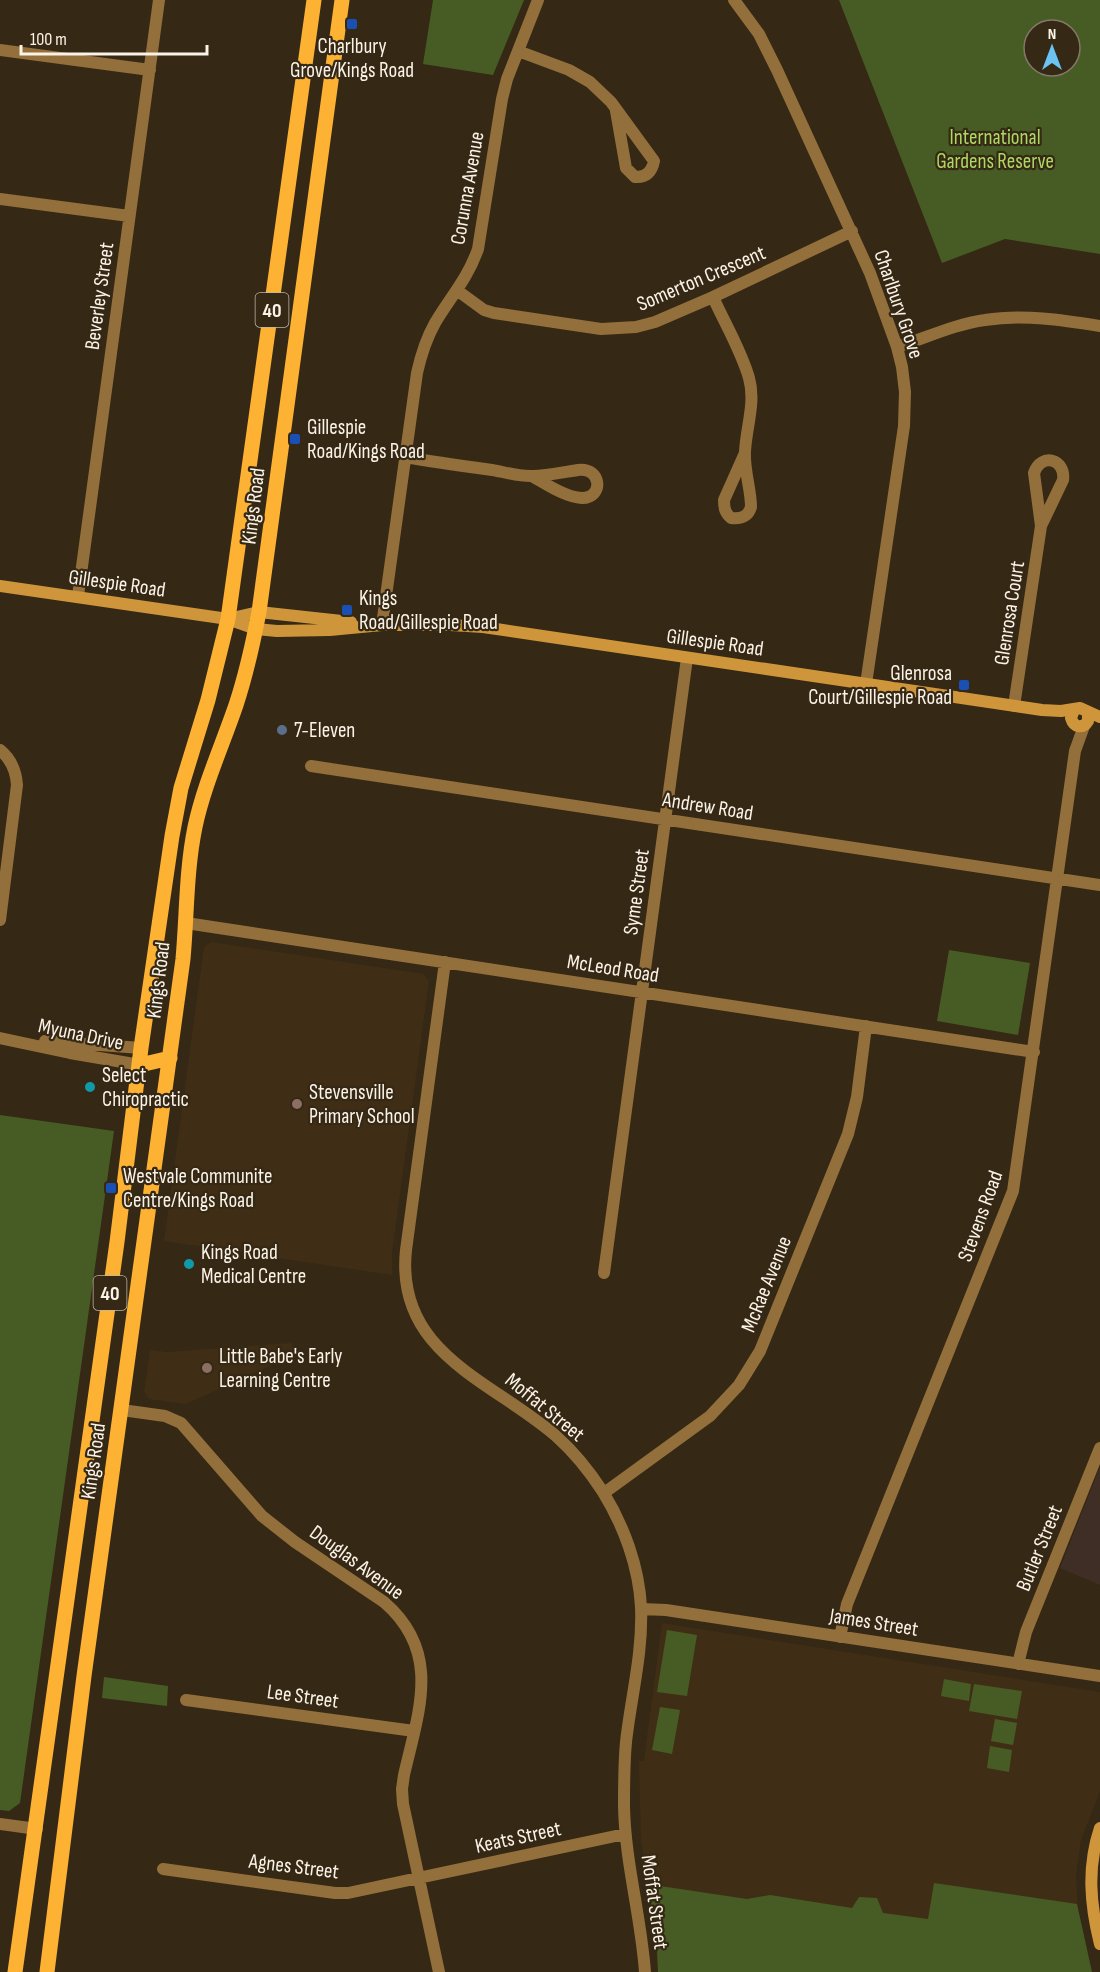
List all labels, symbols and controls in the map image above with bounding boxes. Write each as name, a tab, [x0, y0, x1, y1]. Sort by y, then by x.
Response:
marker: Charlbury Grove/Kings Road	[345, 17, 359, 31]
scale bar	[21, 18, 207, 56]
north arrow	[1022, 18, 1082, 78]
text: N	[1048, 25, 1056, 44]
text: 100 m	[30, 29, 67, 50]
place label: Charlbury Grove/Kings Road	[290, 34, 414, 83]
park label: International Gardens Reserve	[936, 125, 1054, 174]
street label: Corunna Avenue	[445, 130, 490, 247]
street label: Somerton Crescent	[633, 240, 769, 317]
street label: Beverley Street	[80, 241, 119, 351]
street label: Charlbury Grove	[868, 246, 929, 362]
road number: 40	[256, 293, 288, 327]
place label: Gillespie Road/Kings Road	[307, 415, 425, 464]
marker: Gillespie Road/Kings Road	[288, 432, 302, 446]
street label: Kings Road	[236, 466, 271, 546]
street label: Glenrosa Court	[989, 559, 1030, 667]
street label: Gillespie Road	[67, 564, 167, 603]
place label: Kings Road/Gillespie Road	[359, 586, 498, 635]
marker: Kings Road/Gillespie Road	[340, 603, 354, 617]
street label: Gillespie Road	[665, 623, 765, 662]
place label: Glenrosa Court/Gillespie Road	[808, 661, 952, 710]
marker: Glenrosa Court/Gillespie Road	[957, 678, 971, 692]
place label: 7-Eleven	[294, 718, 355, 743]
marker: 7-Eleven	[275, 723, 289, 737]
street label: Andrew Road	[660, 787, 755, 826]
street label: Syme Street	[618, 847, 655, 937]
street label: Kings Road	[141, 940, 176, 1020]
street label: McLeod Road	[565, 949, 661, 988]
street label: Myuna Drive	[36, 1013, 126, 1056]
place label: Select Chiropractic	[102, 1063, 189, 1112]
marker: Select Chiropractic	[83, 1080, 97, 1094]
place label: Stevensville Primary School	[309, 1080, 415, 1129]
marker: Stevensville Primary School	[290, 1097, 304, 1111]
place label: Westvale Communite Centre/Kings Road	[123, 1164, 272, 1213]
street label: Stevens Road	[953, 1167, 1008, 1265]
marker: Westvale Communite Centre/Kings Road	[104, 1181, 118, 1195]
street label: McRae Avenue	[736, 1232, 797, 1336]
place label: Kings Road Medical Centre	[201, 1240, 306, 1289]
marker: Kings Road Medical Centre	[182, 1257, 196, 1271]
road number: 40	[94, 1276, 126, 1310]
place label: Little Babe's Early Learning Centre	[219, 1344, 342, 1393]
marker: Little Babe's Early Learning Centre	[200, 1361, 214, 1375]
street label: Moffat Street	[500, 1368, 590, 1447]
street label: Kings Road	[76, 1421, 111, 1501]
street label: Butler Street	[1011, 1502, 1068, 1595]
street label: Douglas Avenue	[305, 1520, 409, 1605]
street label: James Street	[827, 1603, 920, 1642]
street label: Lee Street	[266, 1679, 340, 1714]
street label: Keats Street	[473, 1816, 563, 1859]
street label: Agnes Street	[247, 1848, 340, 1884]
street label: Moffat Street	[636, 1853, 674, 1951]

